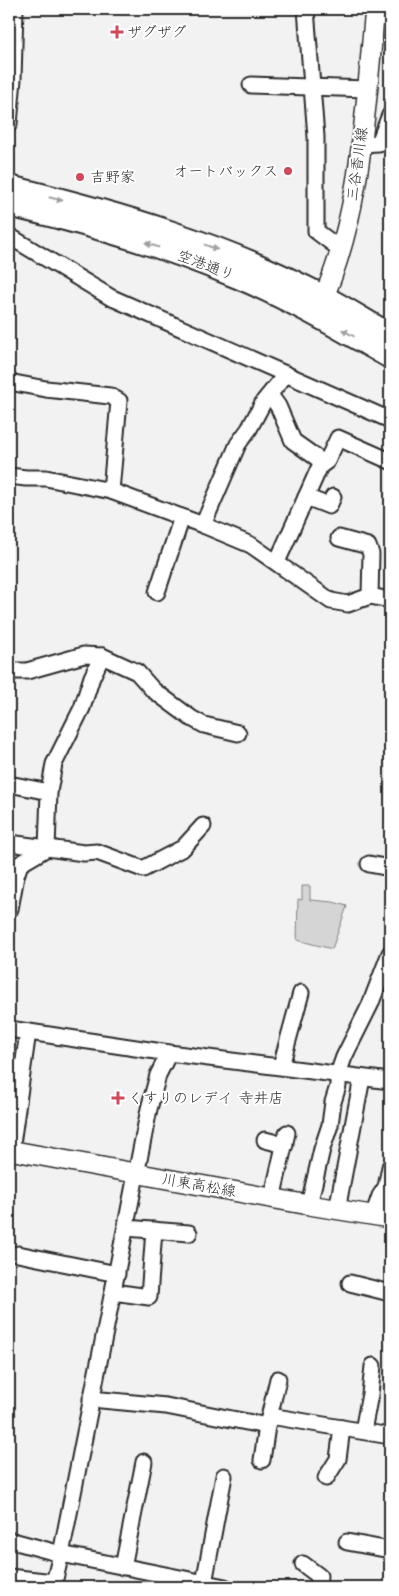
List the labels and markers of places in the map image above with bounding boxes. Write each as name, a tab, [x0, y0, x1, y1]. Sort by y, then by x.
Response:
place label: ザグザグ	[127, 22, 186, 43]
marker: ザグザグ	[111, 26, 123, 38]
place label: オートバックス	[173, 161, 278, 182]
marker: オートバックス	[282, 165, 294, 177]
place label: 吉野家	[90, 167, 135, 188]
marker: 吉野家	[74, 171, 86, 183]
place label: くすりのレデイ 寺井店	[128, 1088, 283, 1109]
marker: くすりのレデイ 寺井店	[112, 1092, 124, 1104]

